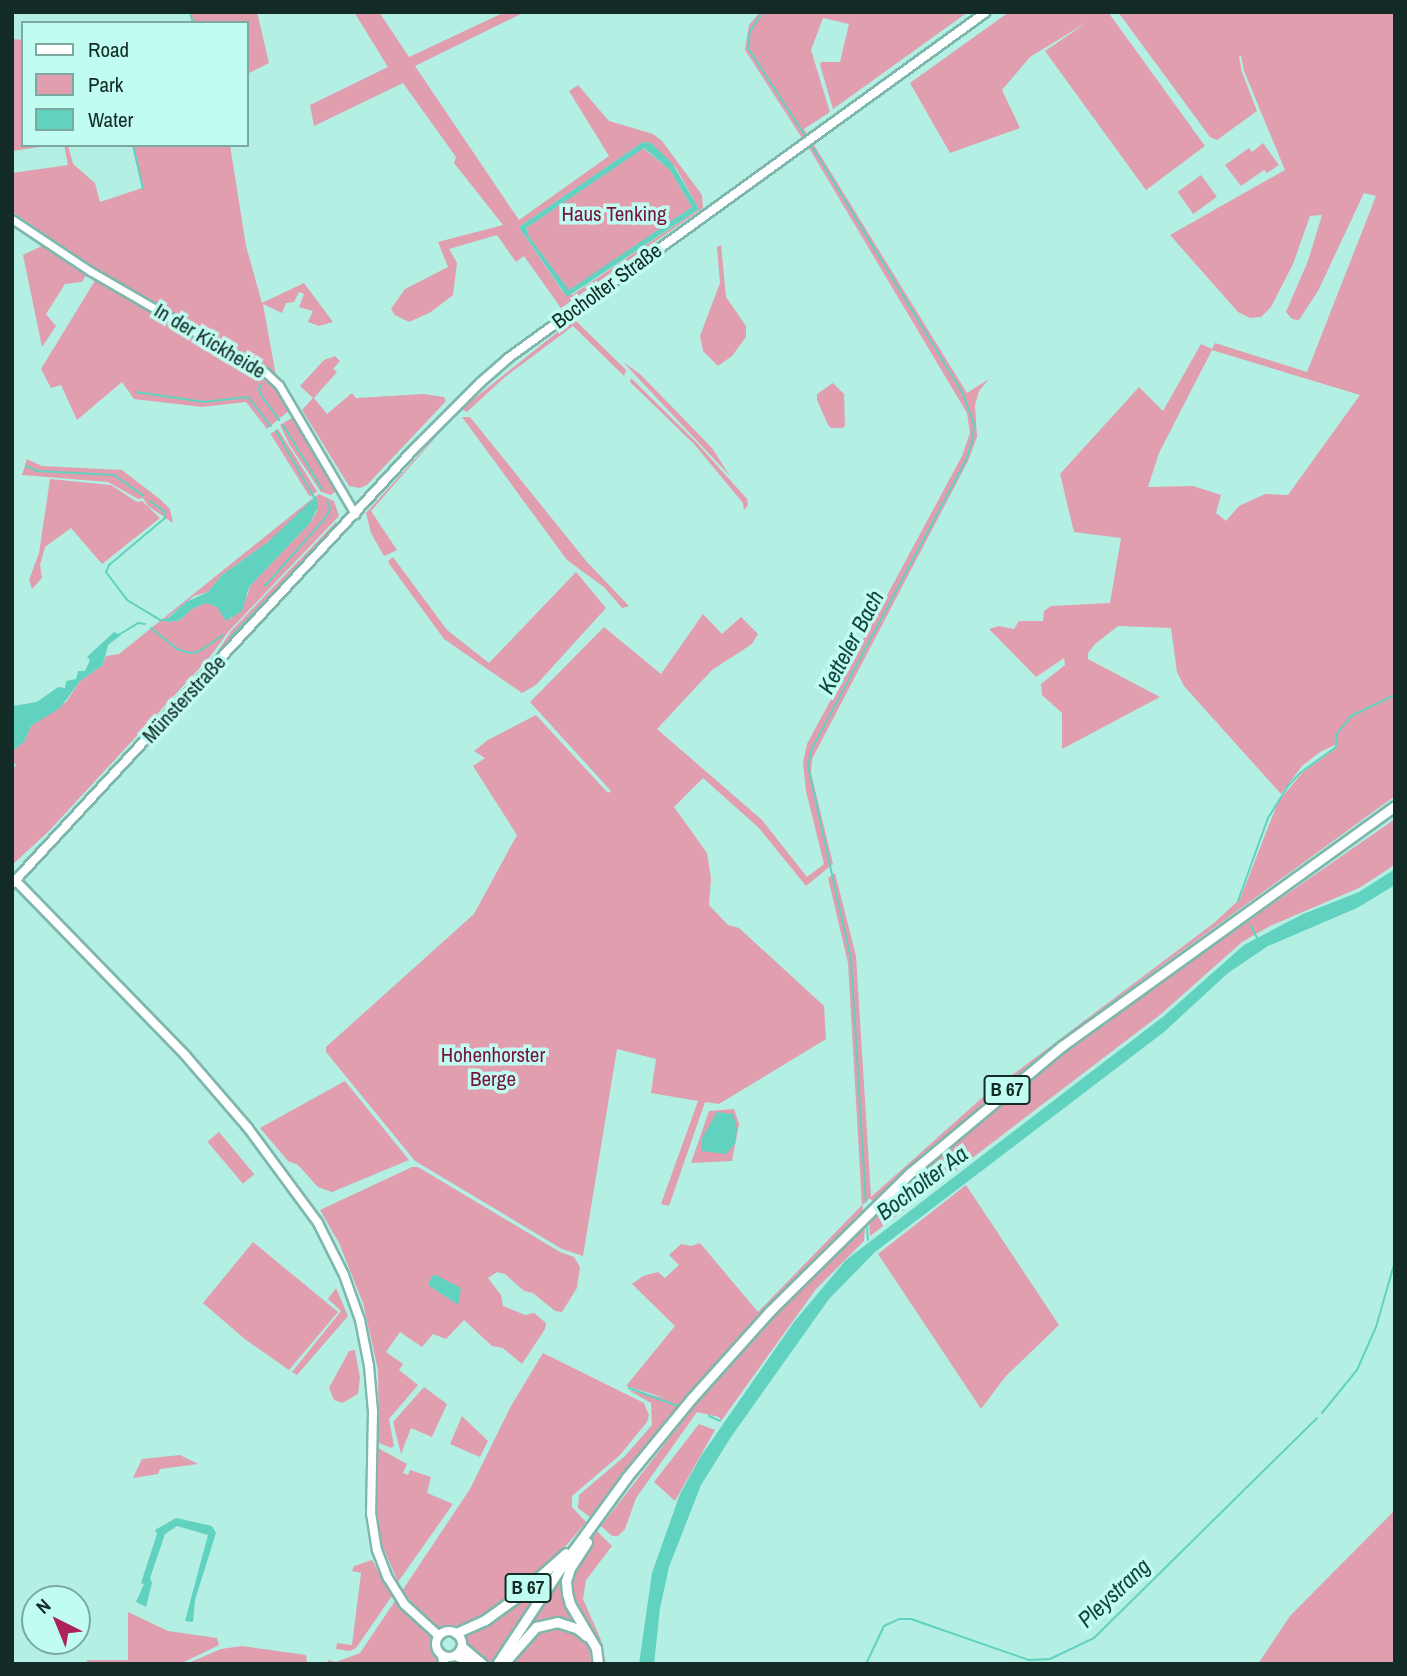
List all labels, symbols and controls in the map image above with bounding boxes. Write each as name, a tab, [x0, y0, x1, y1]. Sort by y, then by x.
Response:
legend	[21, 21, 248, 147]
text: Road	[88, 35, 129, 64]
text: Park	[88, 70, 123, 99]
text: Water	[88, 105, 133, 134]
park label: Haus Tenking	[561, 201, 667, 227]
street label: Bocholter Straße	[547, 238, 667, 334]
street label: In der Kickheide	[150, 298, 270, 384]
water label: Ketteler Bach	[812, 586, 890, 698]
street label: Münsterstraße	[137, 650, 231, 748]
park label: Hohenhorster Berge	[441, 1042, 545, 1092]
road number: B 67	[982, 1074, 1032, 1106]
water label: Bocholter Aa	[871, 1139, 973, 1227]
water label: Pleystrang	[1072, 1553, 1156, 1633]
road number: B 67	[504, 1572, 552, 1604]
north arrow	[21, 1585, 91, 1655]
text: N	[30, 1593, 56, 1619]

